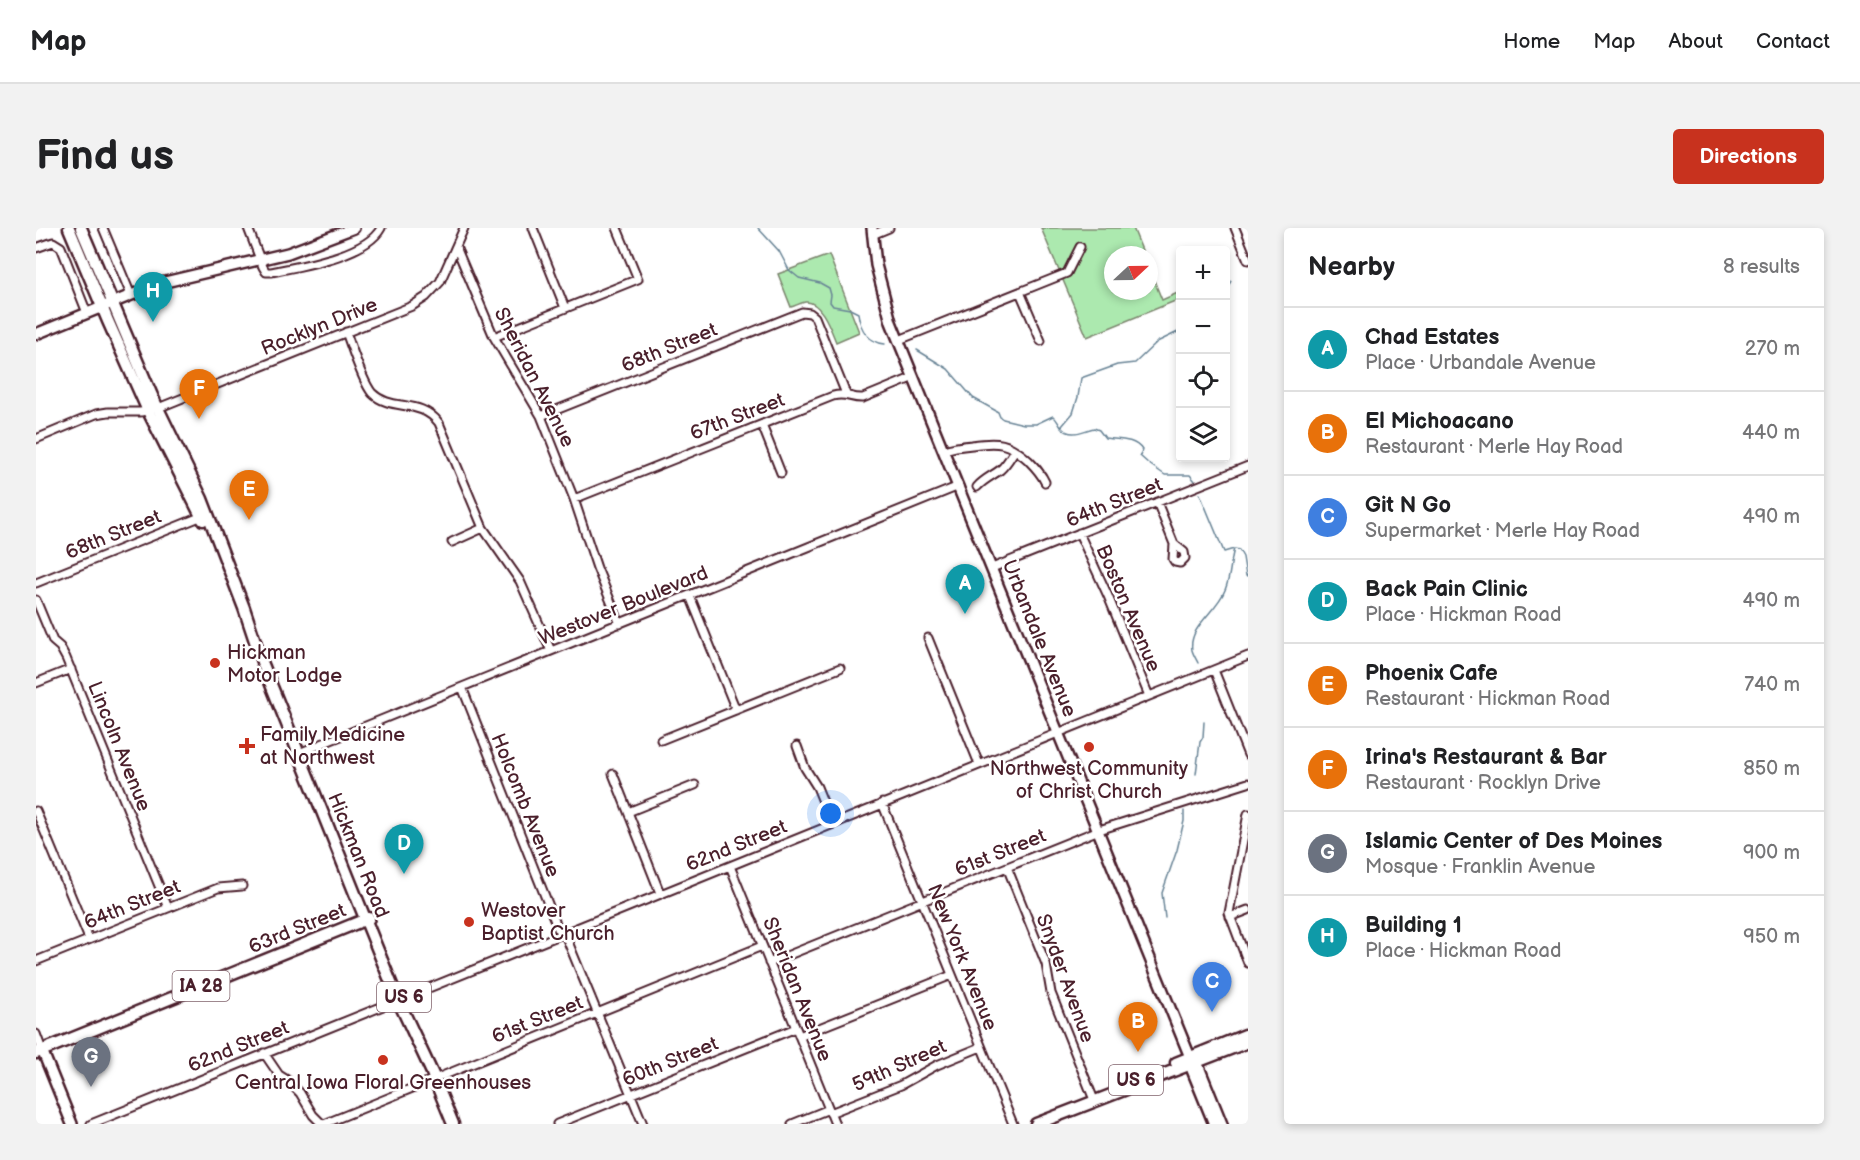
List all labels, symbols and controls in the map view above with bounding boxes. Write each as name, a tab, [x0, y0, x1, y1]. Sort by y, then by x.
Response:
text: Map	[30, 25, 86, 58]
text: Home	[1503, 29, 1560, 54]
text: Map	[1593, 29, 1635, 54]
text: About	[1668, 29, 1723, 54]
text: Contact	[1756, 29, 1830, 54]
button: Directions	[1673, 129, 1824, 184]
text: Find us	[36, 131, 174, 182]
north arrow	[1104, 246, 1158, 300]
map controls	[1176, 246, 1230, 462]
button: +	[1176, 246, 1230, 300]
text: Nearby	[1308, 252, 1395, 283]
text: 8 results	[1723, 255, 1800, 279]
pin: H	[134, 272, 172, 322]
street label: Rocklyn Drive	[258, 293, 381, 361]
button: −	[1176, 300, 1230, 354]
street label: Sheridan Avenue	[489, 304, 580, 451]
street label: 68th Street	[618, 318, 721, 378]
text: Chad Estates	[1365, 324, 1499, 351]
text: A	[1321, 337, 1334, 361]
text: 270 m	[1745, 337, 1800, 361]
text: Place · Urbandale Avenue	[1365, 351, 1596, 375]
button: locate	[1176, 354, 1230, 408]
pin: F	[180, 370, 218, 419]
street label: 67th Street	[687, 388, 788, 446]
button: layers	[1176, 408, 1230, 462]
text: El Michoacano	[1365, 408, 1514, 435]
text: B	[1320, 421, 1335, 445]
text: 440 m	[1742, 421, 1800, 445]
text: Restaurant · Merle Hay Road	[1365, 435, 1623, 459]
pin: E	[230, 470, 268, 520]
street label: 64th Street	[1063, 473, 1166, 533]
text: Git N Go	[1365, 492, 1451, 519]
street label: 68th Street	[62, 505, 165, 565]
text: C	[1320, 505, 1335, 529]
text: 490 m	[1743, 505, 1800, 529]
text: Supermarket · Merle Hay Road	[1365, 519, 1640, 543]
street label: Boston Avenue	[1091, 541, 1166, 676]
street label: Urbandale Avenue	[997, 556, 1082, 721]
street label: Westover Boulevard	[535, 561, 712, 651]
pin: A	[946, 564, 984, 614]
text: Back Pain Clinic	[1365, 576, 1528, 603]
text: D	[1321, 589, 1334, 613]
text: 490 m	[1743, 589, 1800, 613]
text: Place · Hickman Road	[1365, 603, 1561, 627]
place label: Hickman Motor Lodge	[227, 641, 342, 688]
marker: Hickman Motor Lodge	[208, 656, 222, 670]
text: Phoenix Cafe	[1365, 660, 1498, 687]
text: E	[1321, 673, 1334, 697]
text: 740 m	[1744, 673, 1800, 697]
street label: Lincoln Avenue	[82, 678, 156, 815]
text: Restaurant · Hickman Road	[1365, 687, 1610, 711]
place label: Family Medicine at Northwest	[260, 723, 405, 770]
street label: Holcomb Avenue	[485, 730, 565, 881]
marker: Family Medicine at Northwest	[238, 737, 256, 755]
marker: Northwest Community of Christ Church	[1082, 740, 1096, 754]
text: Irina's Restaurant & Bar	[1365, 744, 1607, 771]
place label: Northwest Community of Christ Church	[990, 757, 1188, 804]
text: F	[1321, 757, 1334, 781]
text: 850 m	[1743, 757, 1800, 781]
text: Restaurant · Rocklyn Drive	[1365, 771, 1601, 795]
street label: Hickman Road	[322, 789, 394, 921]
your location	[816, 799, 845, 828]
street label: 62nd Street	[682, 815, 790, 877]
pin: D	[384, 824, 424, 874]
street label: 61st Street	[951, 824, 1049, 882]
text: Islamic Center of Des Moines	[1365, 828, 1662, 855]
text: G	[1320, 841, 1335, 865]
text: 900 m	[1743, 841, 1800, 865]
text: Mosque · Franklin Avenue	[1365, 855, 1595, 879]
street label: 64th Street	[81, 875, 184, 935]
street label: New York Avenue	[922, 881, 1002, 1034]
street label: 63rd Street	[245, 899, 349, 959]
place label: Westover Baptist Church	[481, 899, 614, 946]
street label: Snyder Avenue	[1031, 911, 1099, 1046]
text: Building 1	[1365, 912, 1462, 939]
street label: Sheridan Avenue	[757, 914, 837, 1065]
marker: Westover Baptist Church	[462, 915, 476, 929]
text: H	[1320, 925, 1335, 949]
text: 950 m	[1743, 925, 1800, 949]
text: Place · Hickman Road	[1365, 939, 1561, 963]
pin: C	[1192, 962, 1232, 1012]
road number: IA 28	[172, 971, 230, 1001]
road number: US 6	[377, 982, 431, 1012]
street label: 61st Street	[488, 991, 586, 1049]
pin: B	[1118, 1002, 1158, 1052]
street label: 62nd Street	[184, 1016, 292, 1078]
street label: 60th Street	[619, 1032, 722, 1092]
street label: 59th Street	[849, 1035, 950, 1097]
pin: G	[72, 1038, 110, 1087]
marker: Central Iowa Floral Greenhouses	[376, 1053, 390, 1067]
road number: US 6	[1109, 1065, 1163, 1095]
place label: Central Iowa Floral Greenhouses	[235, 1071, 531, 1095]

